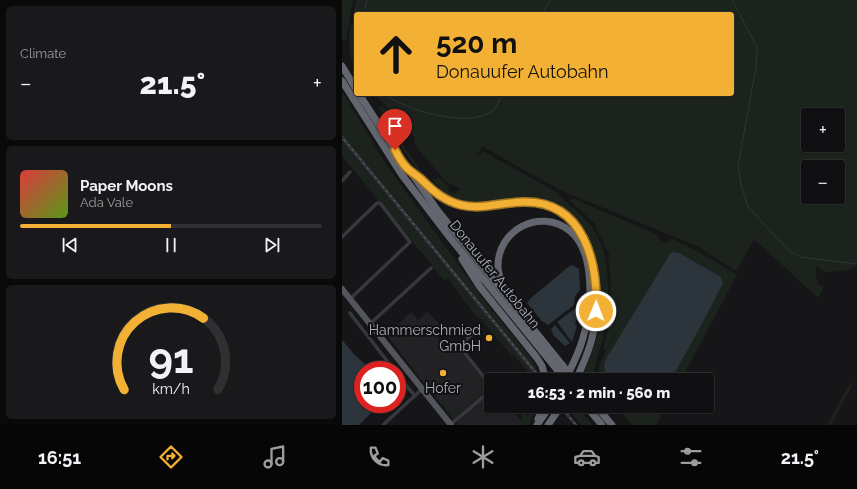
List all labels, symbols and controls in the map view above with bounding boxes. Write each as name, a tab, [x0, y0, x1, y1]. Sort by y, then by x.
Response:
text: 520 m	[436, 27, 517, 60]
icon: ahead	[370, 28, 422, 80]
text: Climate	[20, 46, 66, 61]
text: Donauufer Autobahn	[436, 61, 609, 82]
text: 21.5°	[140, 66, 205, 101]
text: −	[20, 70, 32, 96]
text: +	[313, 70, 322, 96]
map controls	[801, 108, 845, 204]
button: +	[801, 108, 845, 152]
pin	[378, 109, 412, 150]
icon: arrive	[384, 115, 406, 137]
button: −	[801, 160, 845, 204]
text: Paper Moons	[80, 177, 173, 195]
text: Ada Vale	[80, 195, 133, 210]
street label: Donauufer Autobahn	[447, 217, 543, 331]
icon: previous	[59, 234, 81, 256]
icon: pause	[160, 234, 182, 256]
icon: next	[261, 234, 283, 256]
position arrow	[575, 290, 617, 332]
place label: Hammerschmied GmbH	[369, 322, 481, 354]
marker: Hammerschmied GmbH	[484, 333, 494, 343]
text: 91	[148, 334, 194, 383]
speed limit sign: 100	[354, 361, 406, 413]
marker: Hofer	[438, 368, 448, 378]
place label: Hofer	[425, 380, 461, 396]
text: km/h	[152, 381, 190, 397]
text: 16:53 · 2 min · 560 m	[528, 384, 670, 402]
icon: directions	[157, 443, 185, 471]
icon: music	[261, 443, 289, 471]
icon: phone	[365, 443, 393, 471]
icon: climate	[469, 443, 497, 471]
icon: car	[573, 443, 601, 471]
icon: filters	[677, 443, 705, 471]
text: 16:51	[38, 447, 81, 468]
text: 21.5°	[781, 447, 819, 468]

